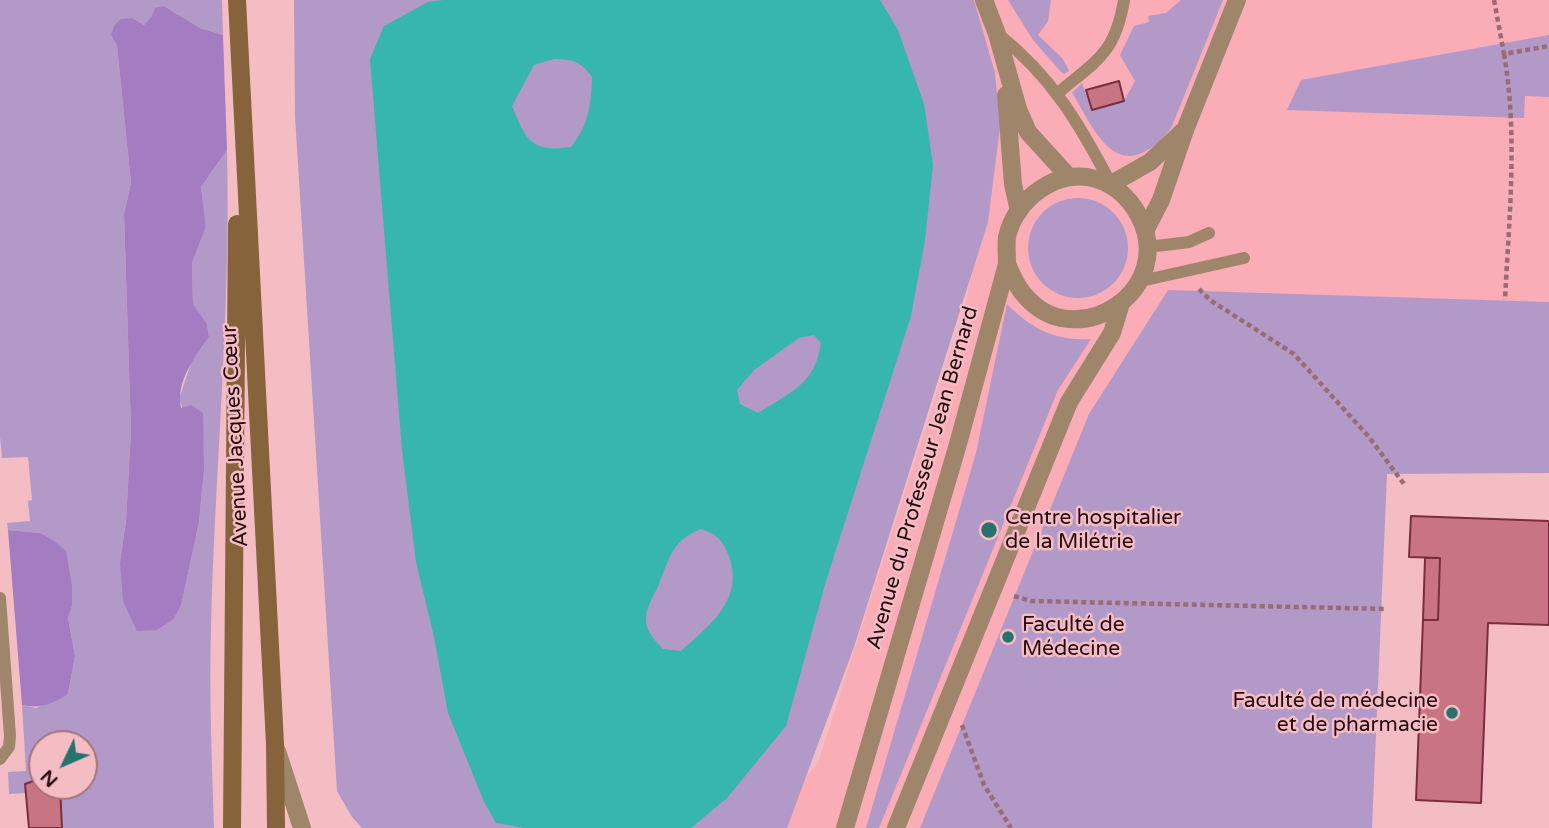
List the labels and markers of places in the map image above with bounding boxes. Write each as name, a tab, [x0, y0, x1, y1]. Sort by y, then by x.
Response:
place label: Centre hospitalier de la Milétrie	[1005, 505, 1181, 555]
marker: Centre hospitalier de la Milétrie	[979, 520, 999, 540]
place label: Faculté de Médecine	[1022, 612, 1125, 662]
marker: Faculté de Médecine	[1000, 629, 1016, 645]
place label: Faculté de médecine et de pharmacie	[1233, 688, 1438, 738]
marker: Faculté de médecine et de pharmacie	[1444, 705, 1460, 721]

